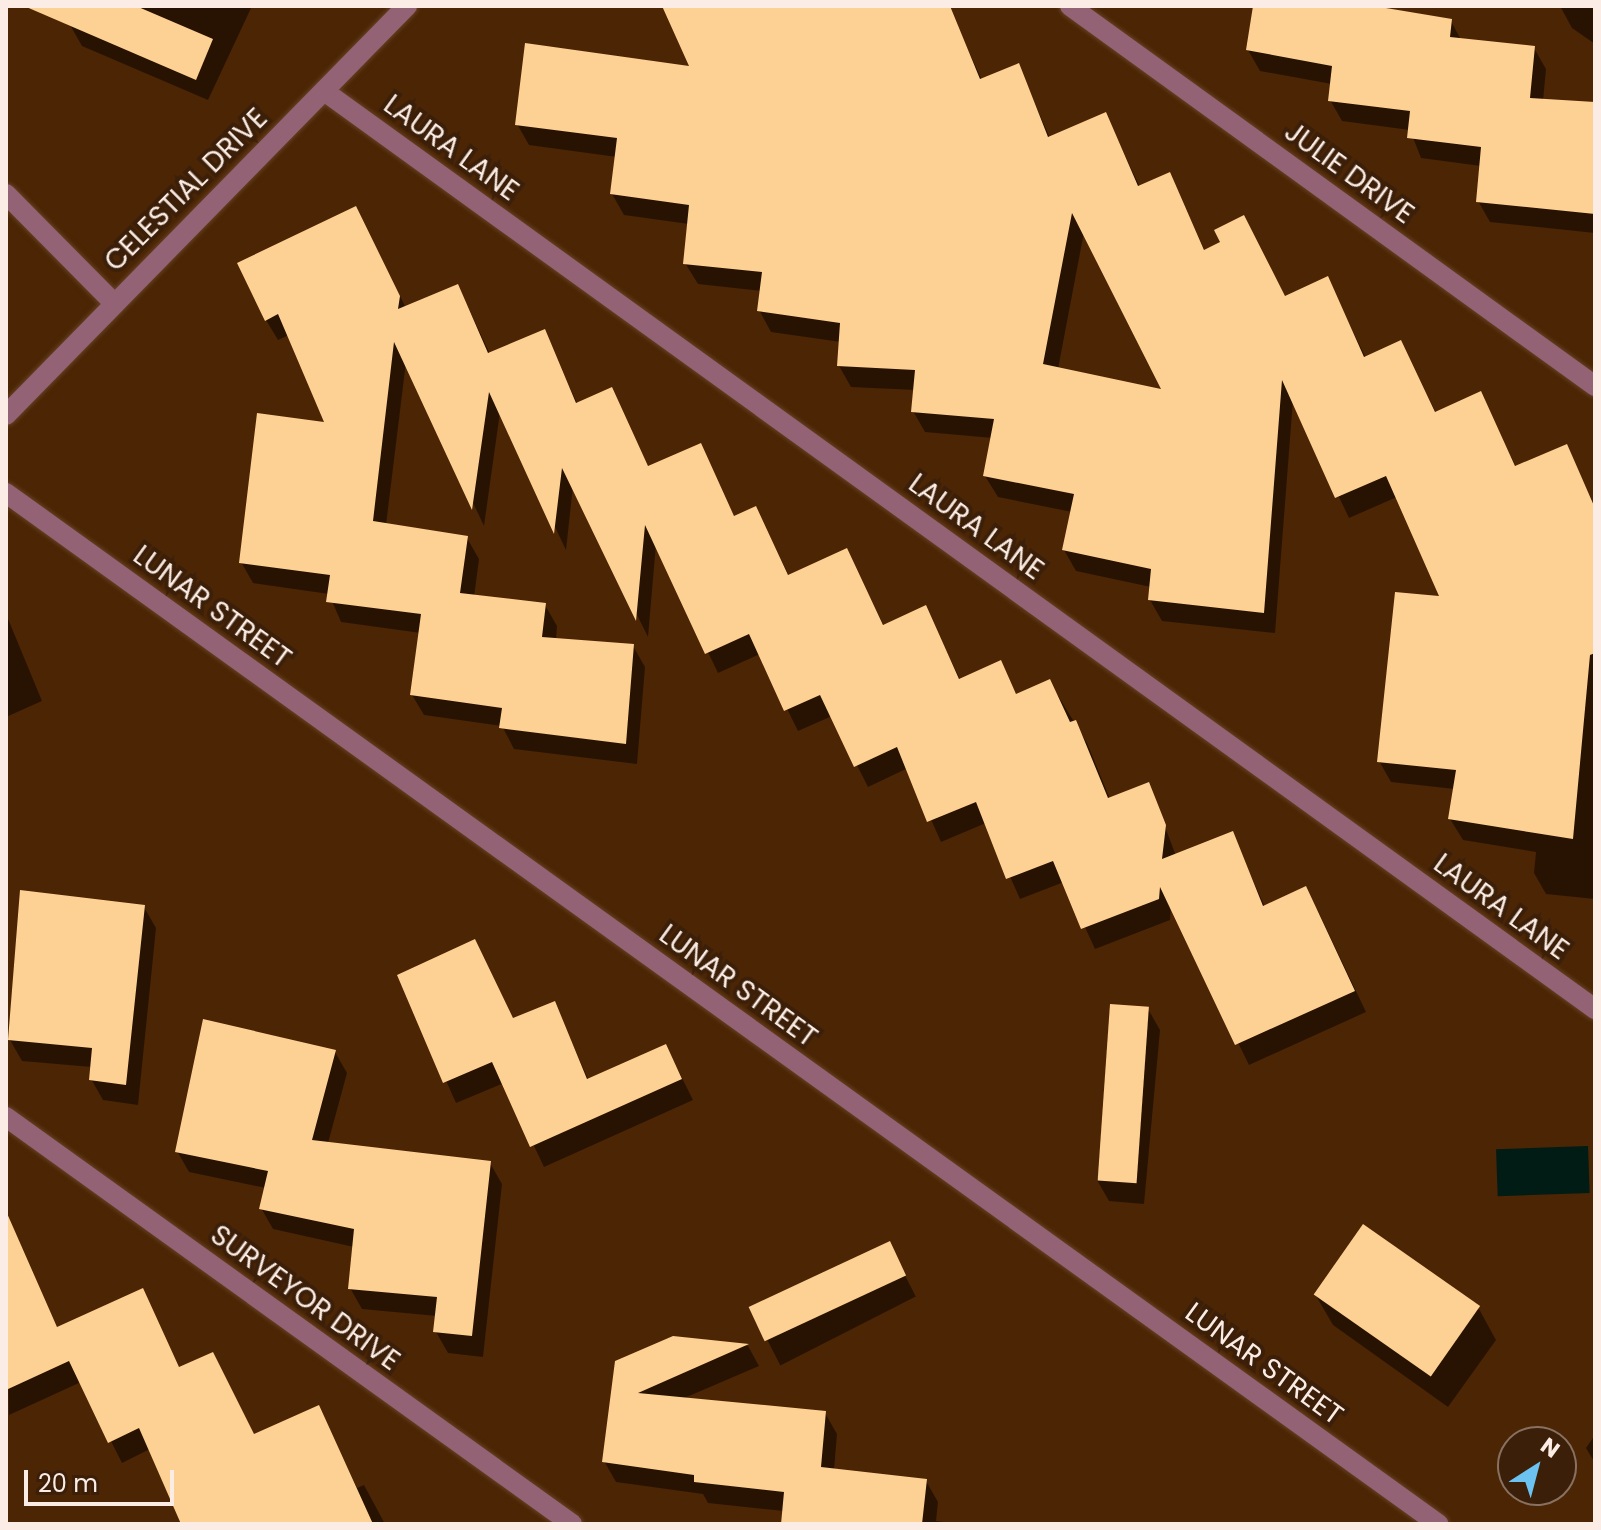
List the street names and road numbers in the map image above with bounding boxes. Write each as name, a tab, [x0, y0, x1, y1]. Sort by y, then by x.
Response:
street label: LAURA LANE	[377, 88, 525, 208]
street label: CELESTIAL DRIVE	[98, 102, 274, 278]
street label: JULIE DRIVE	[1278, 115, 1420, 231]
street label: LAURA LANE	[902, 467, 1050, 587]
street label: LUNAR STREET	[127, 539, 297, 675]
street label: LAURA LANE	[1427, 847, 1575, 967]
street label: LUNAR STREET	[653, 918, 823, 1054]
street label: SURVEYOR DRIVE	[204, 1218, 406, 1378]
street label: LUNAR STREET	[1179, 1296, 1349, 1432]

